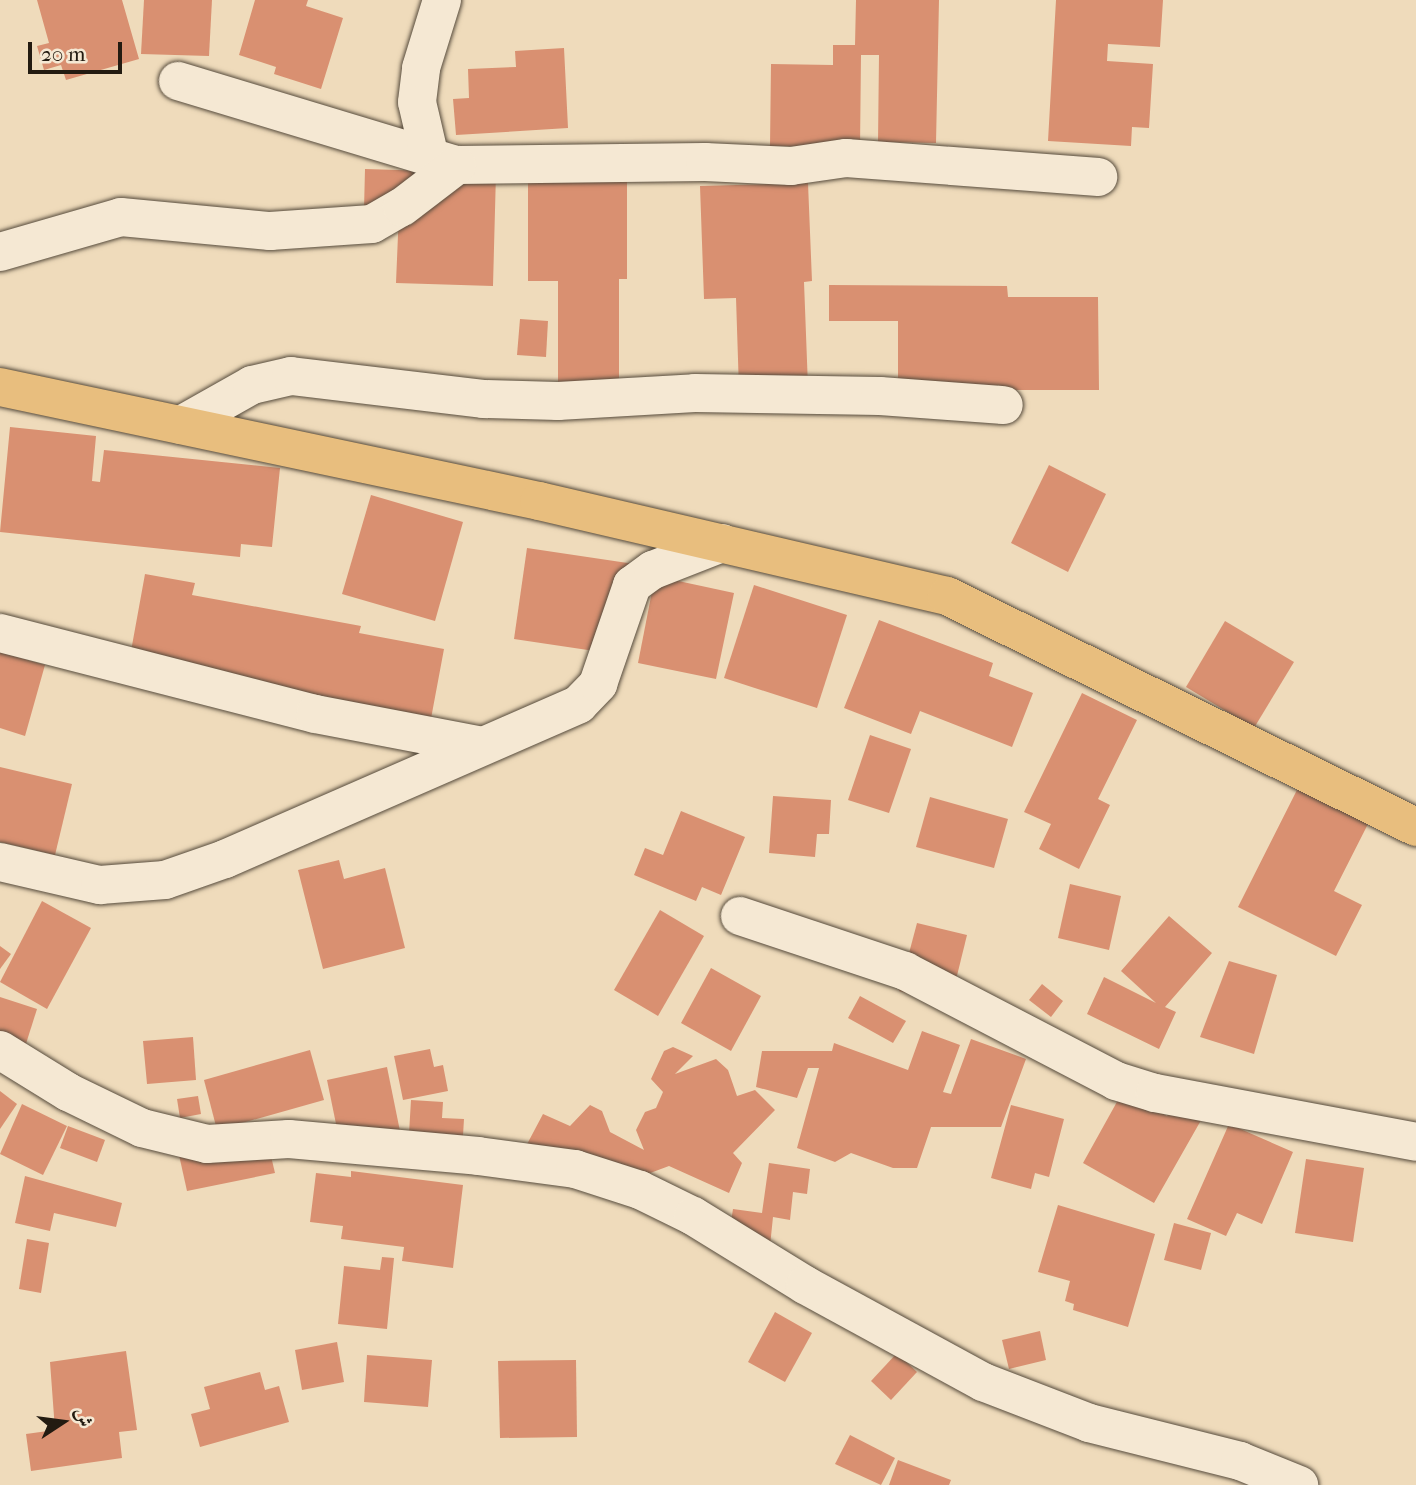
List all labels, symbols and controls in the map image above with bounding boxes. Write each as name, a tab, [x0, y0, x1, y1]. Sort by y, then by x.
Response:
scale bar	[32, 28, 126, 72]
text: 20 m	[41, 42, 85, 66]
north arrow	[28, 1387, 98, 1457]
text: ش	[71, 1406, 96, 1429]

